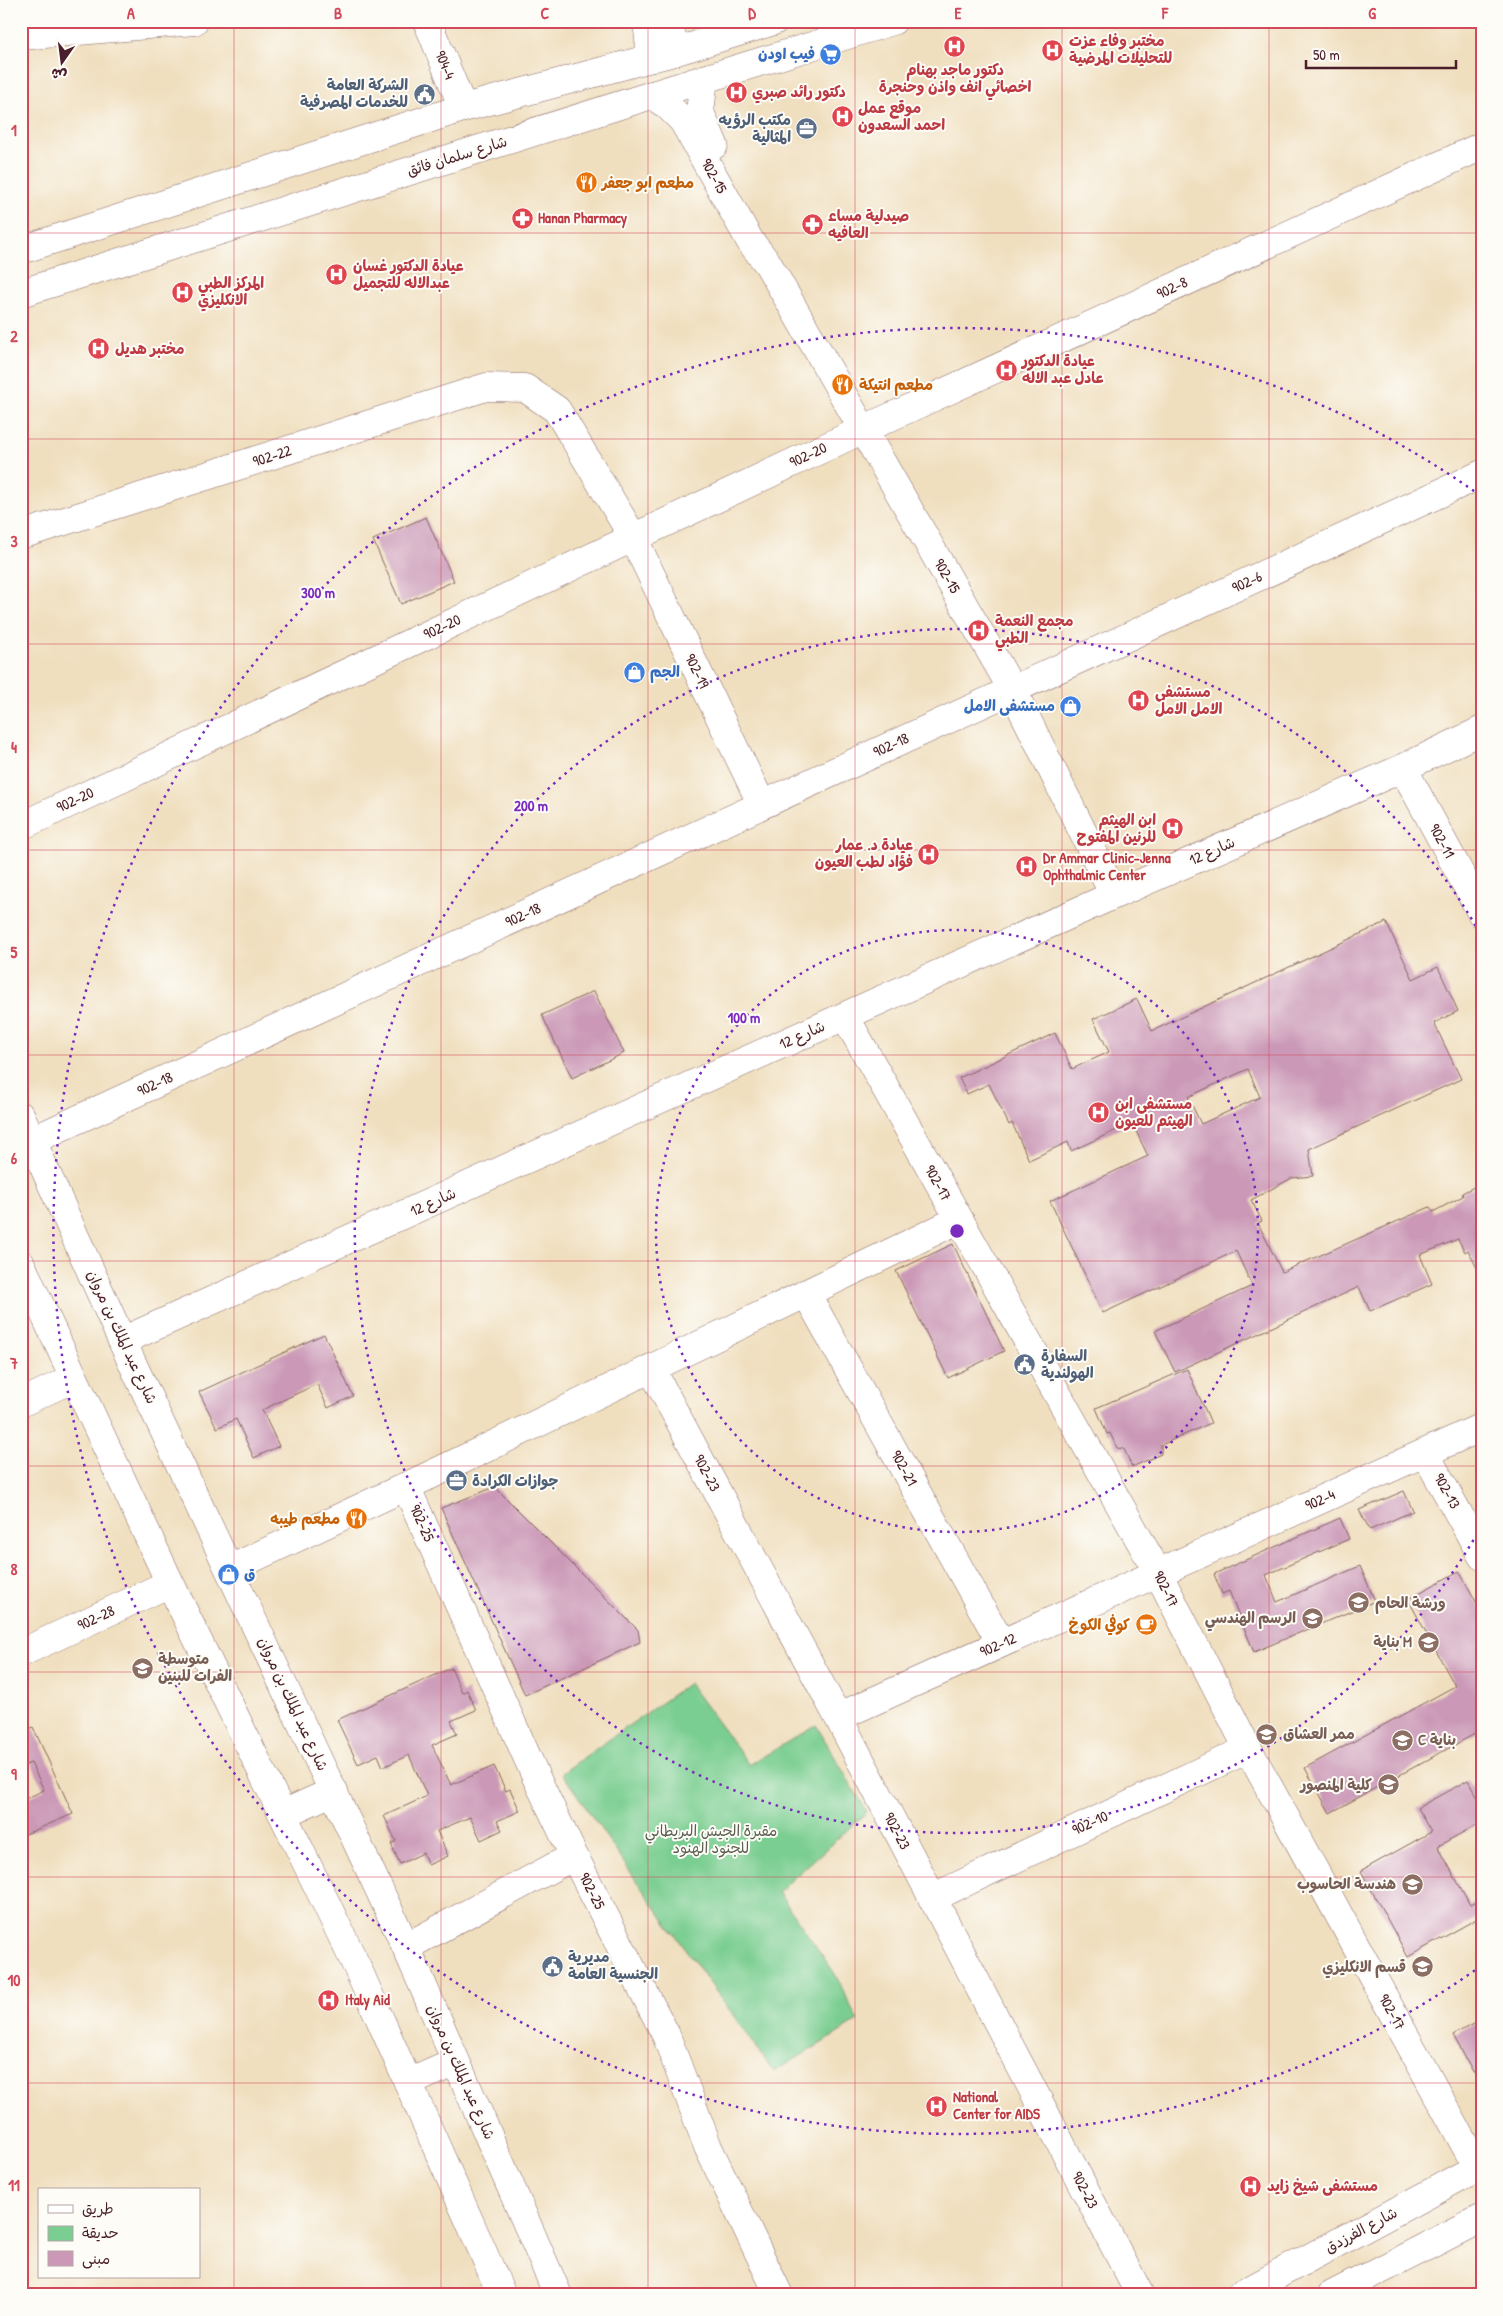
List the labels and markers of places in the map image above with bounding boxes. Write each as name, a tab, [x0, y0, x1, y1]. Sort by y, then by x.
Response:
place label: مختبر وفاء عزت للتحليلات المرضية	[1069, 30, 1172, 68]
hospital icon: دكتور ماجد بهنام اخصائي انف واذن وحنجرة	[943, 35, 967, 59]
hospital icon: مختبر وفاء عزت للتحليلات المرضية	[1041, 38, 1065, 62]
supermarket icon: فيب اودن	[819, 42, 843, 66]
place label: فيب اودن	[758, 43, 815, 64]
place label: دكتور ماجد بهنام اخصائي انف واذن وحنجرة	[879, 59, 1032, 101]
place label: الشركة العامة للخدمات المصرفية	[300, 74, 408, 112]
hospital icon: دكتور رائد صبري	[724, 80, 748, 104]
place label: دكتور رائد صبري	[752, 81, 846, 104]
public building icon: الشركة العامة للخدمات المصرفية	[412, 82, 436, 106]
place label: موقع عمل احمد السعدون	[858, 97, 945, 135]
hospital icon: موقع عمل احمد السعدون	[830, 105, 854, 129]
place label: مكتب الرؤيه المثالية	[719, 109, 791, 147]
office icon: مكتب الرؤيه المثالية	[795, 117, 819, 141]
restaurant icon: مطعم ابو جعفر	[574, 171, 598, 195]
place label: مطعم ابو جعفر	[600, 172, 694, 194]
place label: صيدلية مساء العافيه	[828, 205, 909, 243]
pharmacy icon: Hanan Pharmacy	[510, 206, 534, 230]
place label: Hanan Pharmacy	[538, 207, 628, 229]
pharmacy icon: صيدلية مساء العافيه	[800, 213, 824, 237]
place label: عيادة الدكتور غسان عبدالاله للتجميل	[353, 255, 463, 293]
hospital icon: عيادة الدكتور غسان عبدالاله للتجميل	[325, 263, 349, 287]
place label: المركز الطبي الانكليزي	[198, 272, 264, 312]
hospital icon: المركز الطبي الانكليزي	[170, 280, 194, 304]
hospital icon: مختبر هديل	[87, 337, 111, 361]
place label: مختبر هديل	[115, 338, 185, 359]
place label: عيادة الدكتور عادل عبد الاله	[1020, 350, 1104, 388]
hospital icon: عيادة الدكتور عادل عبد الاله	[994, 358, 1018, 382]
restaurant icon: مطعم انتيكة	[831, 373, 855, 397]
place label: مطعم انتيكة	[859, 374, 933, 396]
place label: مجمع النعمة الطبي	[995, 610, 1074, 652]
hospital icon: مجمع النعمة الطبي	[967, 618, 991, 642]
shop icon: الجم	[622, 660, 646, 684]
place label: الجم	[650, 661, 680, 683]
place label: مستشفى الامل الامل	[1155, 681, 1222, 719]
hospital icon: مستشفى الامل الامل	[1127, 689, 1151, 713]
shop icon: مستشفى الامل	[1059, 694, 1083, 718]
place label: مستشفى الامل	[964, 695, 1055, 716]
place label: ابن الهيثم للرنين المفتوح	[1077, 809, 1156, 847]
hospital icon: ابن الهيثم للرنين المفتوح	[1160, 817, 1184, 841]
place label: عيادة د. عمار فؤاد لطب العيون	[815, 834, 913, 872]
hospital icon: عيادة د. عمار فؤاد لطب العيون	[917, 842, 941, 866]
place label: Dr Ammar Clinic-Jenna Ophthalmic Center	[1043, 847, 1171, 886]
hospital icon: Dr Ammar Clinic-Jenna Ophthalmic Center	[1015, 855, 1039, 879]
place label: مستشفى ابن الهيثم للعيون	[1115, 1093, 1193, 1132]
hospital icon: مستشفى ابن الهيثم للعيون	[1087, 1101, 1111, 1125]
centre of rings	[948, 1222, 966, 1240]
place label: السفارة الهولندية	[1041, 1345, 1094, 1383]
public building icon: السفارة الهولندية	[1013, 1353, 1037, 1377]
office icon: جوازات الكرادة	[444, 1469, 468, 1493]
place label: جوازات الكرادة	[472, 1470, 558, 1491]
restaurant icon: مطعم طيبه	[344, 1507, 368, 1531]
place label: مطعم طيبه	[270, 1508, 340, 1530]
shop icon: ق	[216, 1562, 240, 1586]
place label: ق	[244, 1563, 255, 1584]
school or university icon: ورشة الحام	[1347, 1591, 1371, 1615]
place label: ورشة الحام	[1375, 1592, 1446, 1614]
school or university icon: الرسم الهندسي	[1300, 1606, 1324, 1630]
place label: الرسم الهندسي	[1205, 1607, 1296, 1632]
cafe icon: كوفي الكوخ	[1134, 1613, 1158, 1637]
place label: كوفي الكوخ	[1068, 1614, 1130, 1636]
school or university icon: بناية M	[1416, 1630, 1440, 1654]
place label: بناية M	[1373, 1631, 1412, 1652]
place label: متوسطة الفرات للبنين	[158, 1648, 232, 1686]
school or university icon: متوسطة الفرات للبنين	[130, 1656, 154, 1680]
school or university icon: ممر العشاق	[1255, 1722, 1279, 1746]
place label: ممر العشاق	[1283, 1723, 1355, 1744]
school or university icon: C بناية	[1390, 1728, 1414, 1752]
place label: C بناية	[1418, 1729, 1456, 1750]
school or university icon: كلية المنصور	[1376, 1773, 1400, 1797]
place label: كلية المنصور	[1298, 1774, 1372, 1795]
school or university icon: هندسة الحاسوب	[1400, 1872, 1424, 1896]
place label: هندسة الحاسوب	[1297, 1873, 1396, 1894]
place label: مديرية الجنسية العامة	[568, 1946, 658, 1984]
public building icon: مديرية الجنسية العامة	[540, 1954, 564, 1978]
school or university icon: قسم الانكليزي	[1410, 1955, 1434, 1979]
place label: قسم الانكليزي	[1322, 1956, 1406, 1979]
hospital icon: Italy Aid	[317, 1988, 341, 2012]
place label: Italy Aid	[345, 1989, 390, 2011]
place label: National Center for AIDS	[953, 2086, 1040, 2124]
hospital icon: National Center for AIDS	[925, 2094, 949, 2118]
hospital icon: مستشفى شيخ زايد	[1239, 2174, 1263, 2198]
place label: مستشفى شيخ زايد	[1267, 2175, 1378, 2196]

